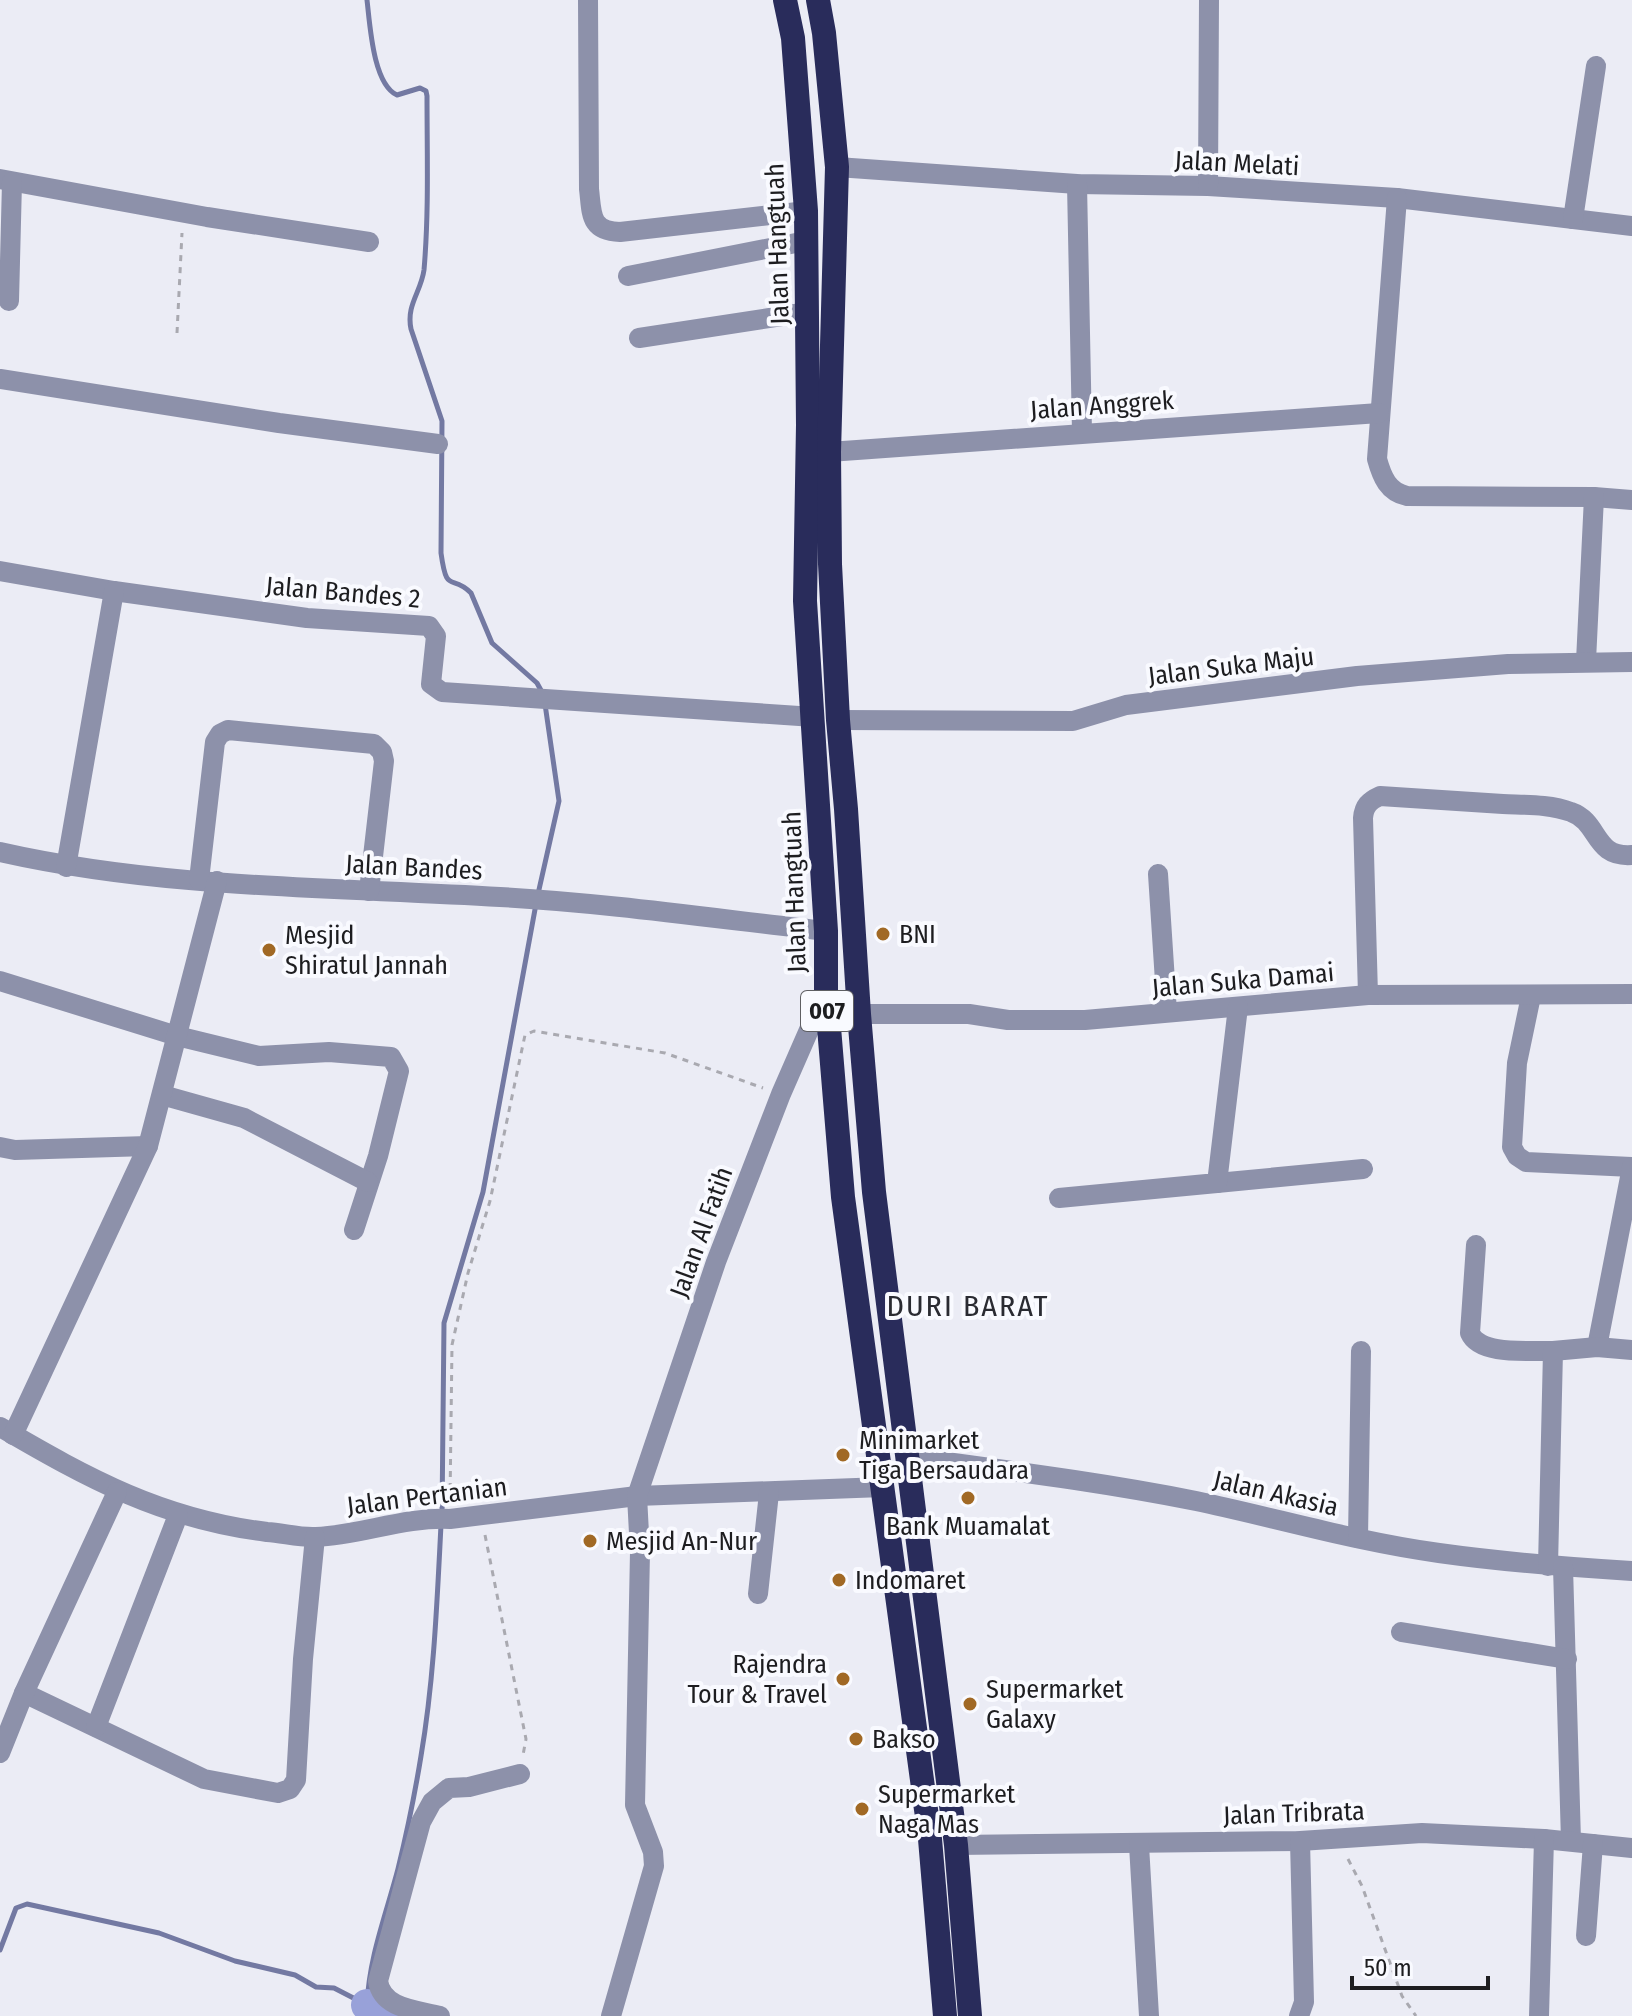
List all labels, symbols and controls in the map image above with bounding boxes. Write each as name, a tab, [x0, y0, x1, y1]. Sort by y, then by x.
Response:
street label: Jalan Melati	[1174, 145, 1300, 182]
street label: Jalan Hangtuah	[759, 163, 796, 325]
street label: Jalan Anggrek	[1029, 385, 1176, 426]
street label: Jalan Bandes 2	[264, 570, 422, 615]
street label: Jalan Suka Maju	[1146, 641, 1316, 692]
street label: Jalan Hangtuah	[776, 811, 813, 973]
street label: Jalan Bandes	[345, 848, 483, 887]
place label: BNI	[899, 919, 936, 950]
place label: Mesjid Shiratul Jannah	[285, 920, 448, 981]
marker: BNI	[874, 925, 892, 943]
marker: Mesjid Shiratul Jannah	[260, 941, 278, 959]
street label: Jalan Suka Damai	[1151, 957, 1335, 1004]
road number: 007	[801, 991, 853, 1031]
street label: Jalan Al Fatih	[664, 1163, 739, 1302]
district label: DURI BARAT	[887, 1288, 1049, 1324]
place label: Minimarket Tiga Bersaudara	[859, 1425, 1029, 1486]
marker: Minimarket Tiga Bersaudara	[834, 1446, 852, 1464]
street label: Jalan Akasia	[1210, 1464, 1341, 1523]
street label: Jalan Pertanian	[345, 1471, 509, 1522]
marker: Bank Muamalat	[959, 1489, 977, 1507]
place label: Bank Muamalat	[886, 1511, 1051, 1542]
place label: Mesjid An-Nur	[606, 1526, 757, 1557]
marker: Mesjid An-Nur	[581, 1532, 599, 1550]
place label: Indomaret	[855, 1565, 966, 1596]
marker: Indomaret	[830, 1571, 848, 1589]
place label: Rajendra Tour & Travel	[687, 1649, 827, 1710]
marker: Rajendra Tour & Travel	[834, 1670, 852, 1688]
place label: Supermarket Galaxy	[986, 1674, 1124, 1735]
marker: Supermarket Galaxy	[961, 1695, 979, 1713]
place label: Bakso	[872, 1724, 936, 1755]
marker: Bakso	[847, 1730, 865, 1748]
place label: Supermarket Naga Mas	[878, 1779, 1016, 1840]
street label: Jalan Tribrata	[1223, 1796, 1365, 1831]
marker: Supermarket Naga Mas	[853, 1800, 871, 1818]
scale bar	[1352, 1940, 1488, 1990]
text: 50 m	[1364, 1954, 1412, 1982]

